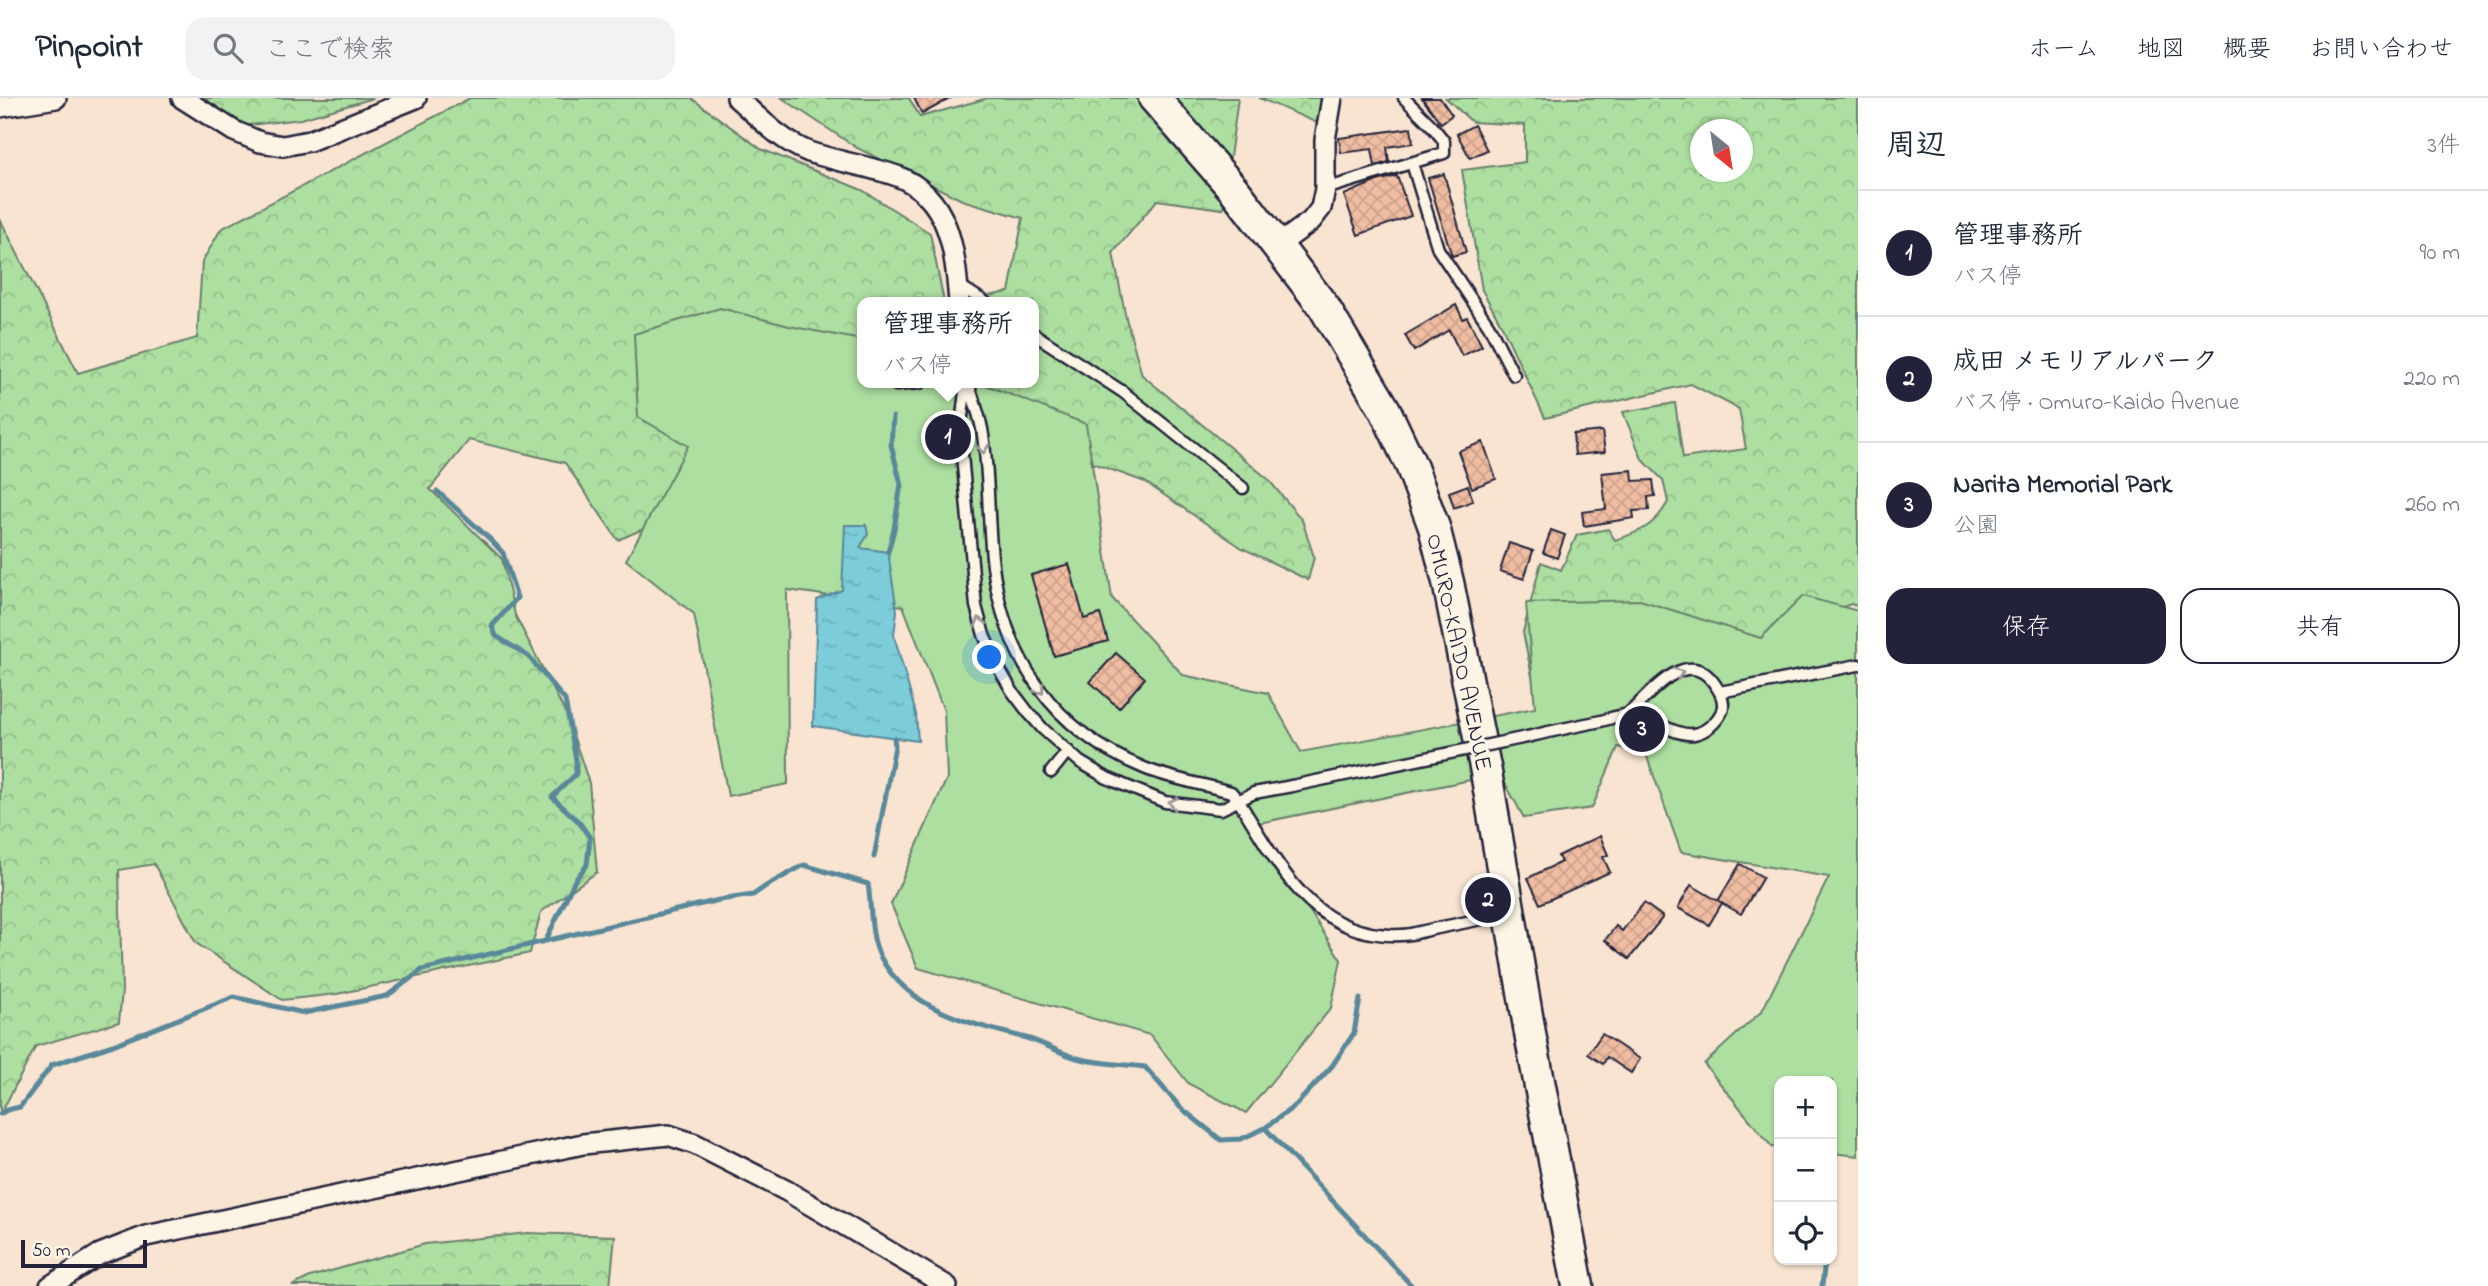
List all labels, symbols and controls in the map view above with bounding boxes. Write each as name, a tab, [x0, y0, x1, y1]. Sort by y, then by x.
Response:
search box	[185, 17, 675, 80]
text: Pinpoint	[35, 24, 143, 72]
icon: search	[209, 29, 247, 67]
text: ここで検索	[265, 32, 395, 70]
text: ホーム	[2028, 33, 2099, 68]
text: 地図	[2137, 33, 2185, 68]
text: 概要	[2223, 33, 2271, 68]
text: お問い合わせ	[2309, 33, 2453, 68]
north arrow	[1690, 119, 1753, 182]
text: 周辺	[1886, 125, 1946, 169]
text: 3件	[2428, 130, 2460, 163]
text: 管理事務所	[1953, 218, 2083, 256]
text: 1	[1905, 237, 1913, 270]
text: 90 m	[2420, 237, 2460, 270]
text: バス停	[1953, 261, 2022, 294]
popup	[857, 297, 1039, 388]
text: 管理事務所	[883, 307, 1013, 345]
text: 成田 メモリアルパーク	[1953, 344, 2218, 382]
text: バス停	[883, 350, 952, 383]
text: 2	[1903, 363, 1915, 396]
text: 220 m	[2404, 363, 2460, 396]
text: バス停 · Omuro-Kaido Avenue	[1953, 387, 2239, 420]
pin: 1	[925, 411, 971, 463]
one-way arrow	[975, 444, 990, 455]
text: Narita Memorial Park	[1953, 467, 2172, 505]
text: 3	[1904, 489, 1914, 522]
text: 260 m	[2405, 489, 2460, 522]
text: 公園	[1953, 510, 1999, 543]
street label: OMURO-KAIDO AVENUE	[1415, 531, 1500, 774]
button: 保存	[1886, 588, 2166, 664]
button: 共有	[2180, 588, 2460, 664]
one-way arrow	[974, 617, 989, 629]
your location	[972, 640, 1006, 674]
one-way arrow	[1672, 667, 1685, 681]
one-way arrow	[1032, 682, 1045, 695]
pin: 3	[1619, 703, 1665, 755]
one-way arrow	[1167, 796, 1179, 811]
pin: 2	[1465, 874, 1511, 926]
map controls	[1774, 1076, 1837, 1265]
button: +	[1774, 1076, 1837, 1139]
button: −	[1774, 1139, 1837, 1202]
button: locate	[1774, 1202, 1837, 1265]
scale bar	[21, 1237, 147, 1269]
text: 50 m	[32, 1238, 71, 1265]

